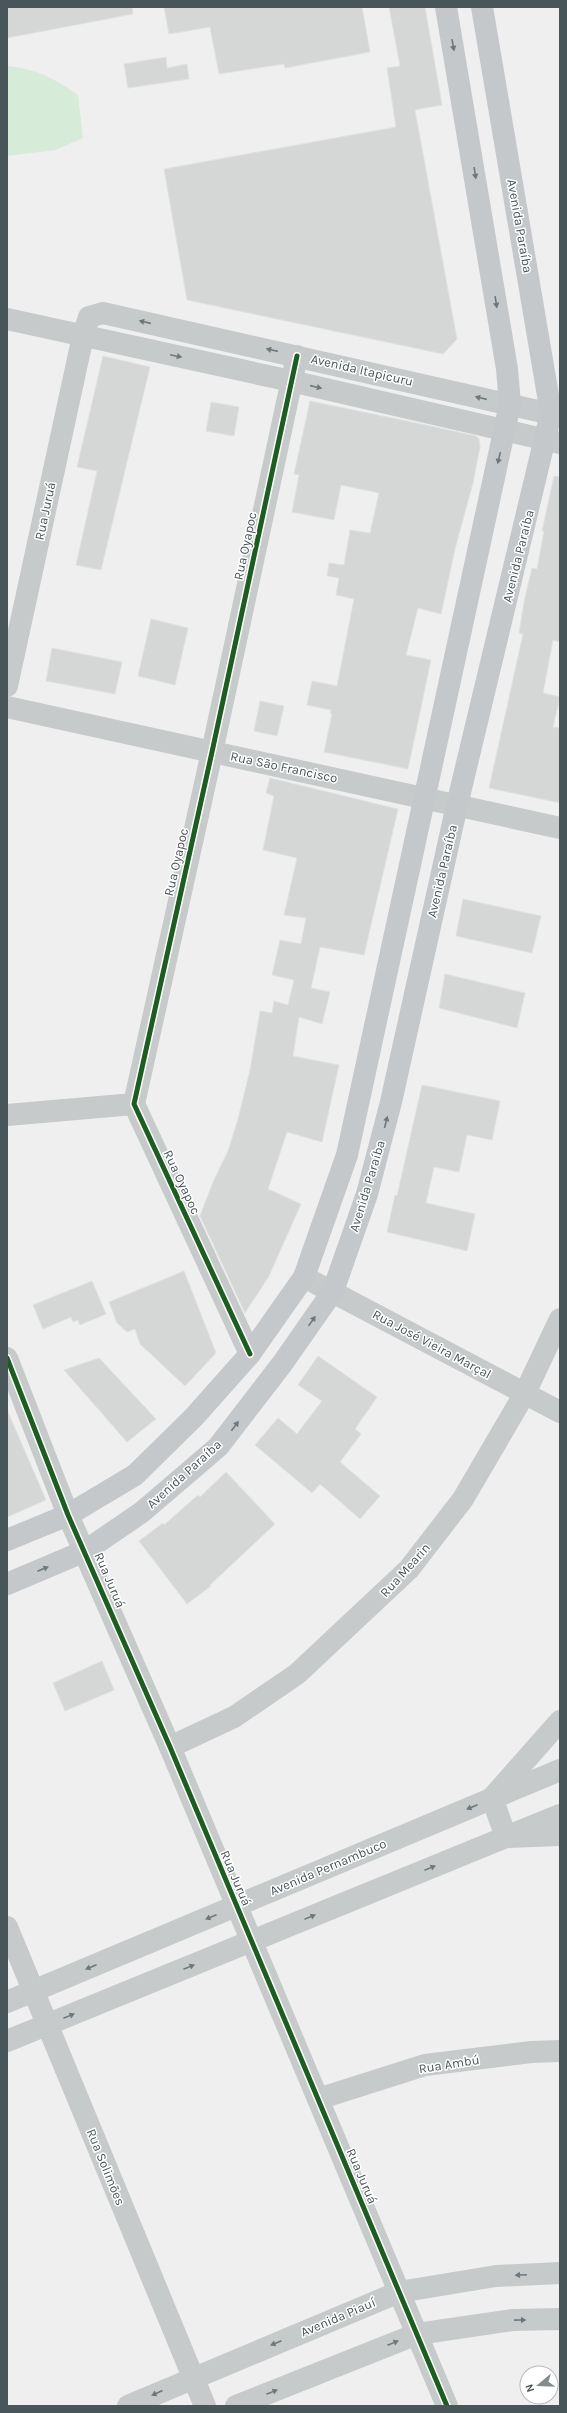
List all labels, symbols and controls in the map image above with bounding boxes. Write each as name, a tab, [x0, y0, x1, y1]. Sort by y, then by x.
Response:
one-way arrow	[450, 39, 456, 51]
one-way arrow	[472, 167, 478, 180]
street label: Avenida Paraíba	[504, 178, 536, 274]
one-way arrow	[493, 296, 499, 308]
one-way arrow	[139, 318, 152, 324]
one-way arrow	[266, 347, 279, 353]
street label: Avenida Itapicuru	[309, 351, 415, 389]
one-way arrow	[169, 353, 182, 359]
one-way arrow	[310, 384, 322, 390]
one-way arrow	[475, 394, 487, 400]
one-way arrow	[496, 451, 502, 464]
street label: Rua Juruá	[32, 481, 58, 541]
street label: Avenida Paraíba	[499, 508, 537, 604]
street label: Rua Oyapoc	[230, 511, 260, 581]
street label: Rua São Francisco	[229, 748, 339, 786]
street label: Avenida Paraíba	[424, 823, 460, 919]
street label: Rua Oyapoc	[161, 827, 191, 897]
one-way arrow	[383, 1116, 389, 1128]
street label: Avenida Paraíba	[346, 1138, 388, 1234]
street label: Rua Oyapoc	[161, 1148, 203, 1216]
street label: Rua José Vieira Marçal	[370, 1306, 494, 1382]
one-way arrow	[308, 1316, 316, 1326]
one-way arrow	[230, 1420, 239, 1431]
street label: Avenida Paraíba	[144, 1437, 224, 1511]
street label: Rua Mearin	[377, 1540, 433, 1600]
street label: Rua Juruá	[92, 1550, 128, 1610]
one-way arrow	[37, 1565, 49, 1571]
one-way arrow	[466, 1804, 478, 1810]
street label: Avenida Pernambuco	[267, 1836, 389, 1898]
street label: Rua Juruá	[218, 1848, 254, 1908]
one-way arrow	[424, 1865, 435, 1871]
one-way arrow	[204, 1914, 216, 1920]
one-way arrow	[304, 1914, 316, 1920]
one-way arrow	[184, 1963, 196, 1969]
one-way arrow	[85, 1964, 96, 1970]
one-way arrow	[63, 2013, 75, 2019]
street label: Rua Ambú	[418, 2052, 480, 2076]
street label: Rua Solimões	[84, 2126, 128, 2208]
street label: Rua Juruá	[344, 2146, 380, 2206]
one-way arrow	[514, 2272, 527, 2278]
street label: Avenida Piauí	[298, 2294, 378, 2340]
one-way arrow	[514, 2317, 527, 2323]
one-way arrow	[270, 2340, 282, 2346]
one-way arrow	[388, 2340, 400, 2346]
north arrow	[519, 2365, 559, 2405]
text: N	[523, 2382, 537, 2394]
one-way arrow	[267, 2388, 279, 2394]
one-way arrow	[151, 2390, 162, 2396]

